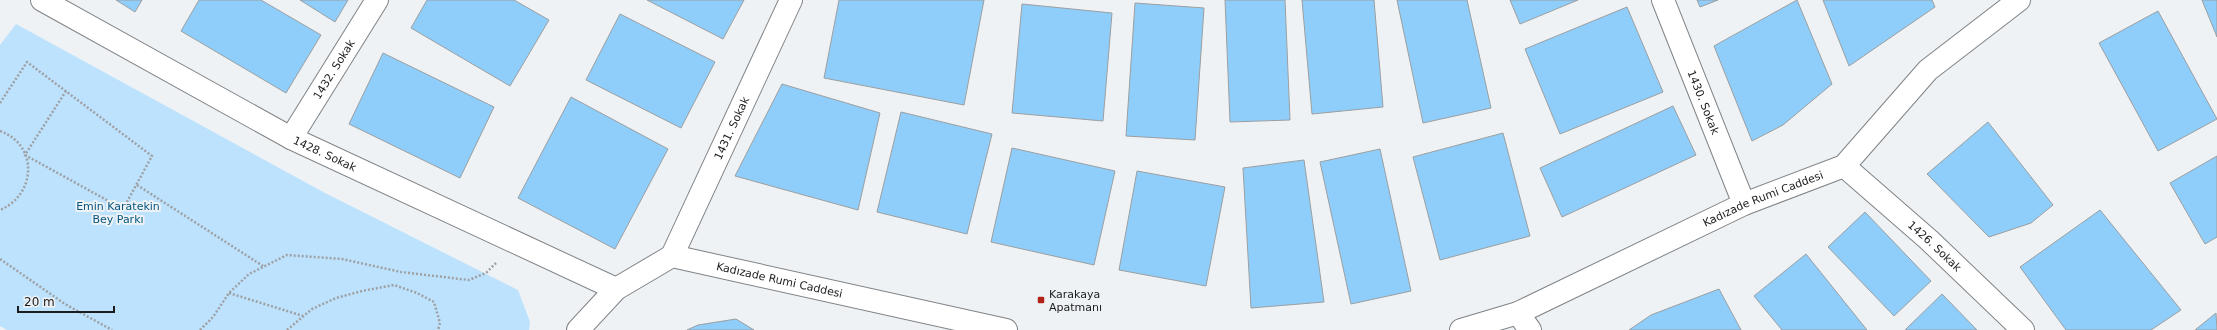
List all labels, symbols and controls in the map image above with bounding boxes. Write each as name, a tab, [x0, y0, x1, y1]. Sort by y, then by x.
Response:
street label: 1432. Sokak	[310, 36, 358, 102]
street label: 1430. Sokak	[1685, 68, 1722, 137]
street label: 1431. Sokak	[711, 94, 752, 162]
street label: 1428. Sokak	[291, 133, 359, 174]
street label: Kadızade Rumi Caddesi	[1701, 168, 1825, 229]
park label: Emin Karatekin Bey Parkı	[76, 200, 160, 226]
street label: 1426. Sokak	[1905, 218, 1965, 274]
street label: Kadızade Rumi Caddesi	[715, 260, 844, 300]
scale bar	[18, 288, 114, 314]
place label: Karakaya Apatmanı	[1049, 288, 1102, 314]
text: 20 m	[24, 295, 55, 309]
marker: Karakaya Apatmanı	[1036, 295, 1046, 305]

